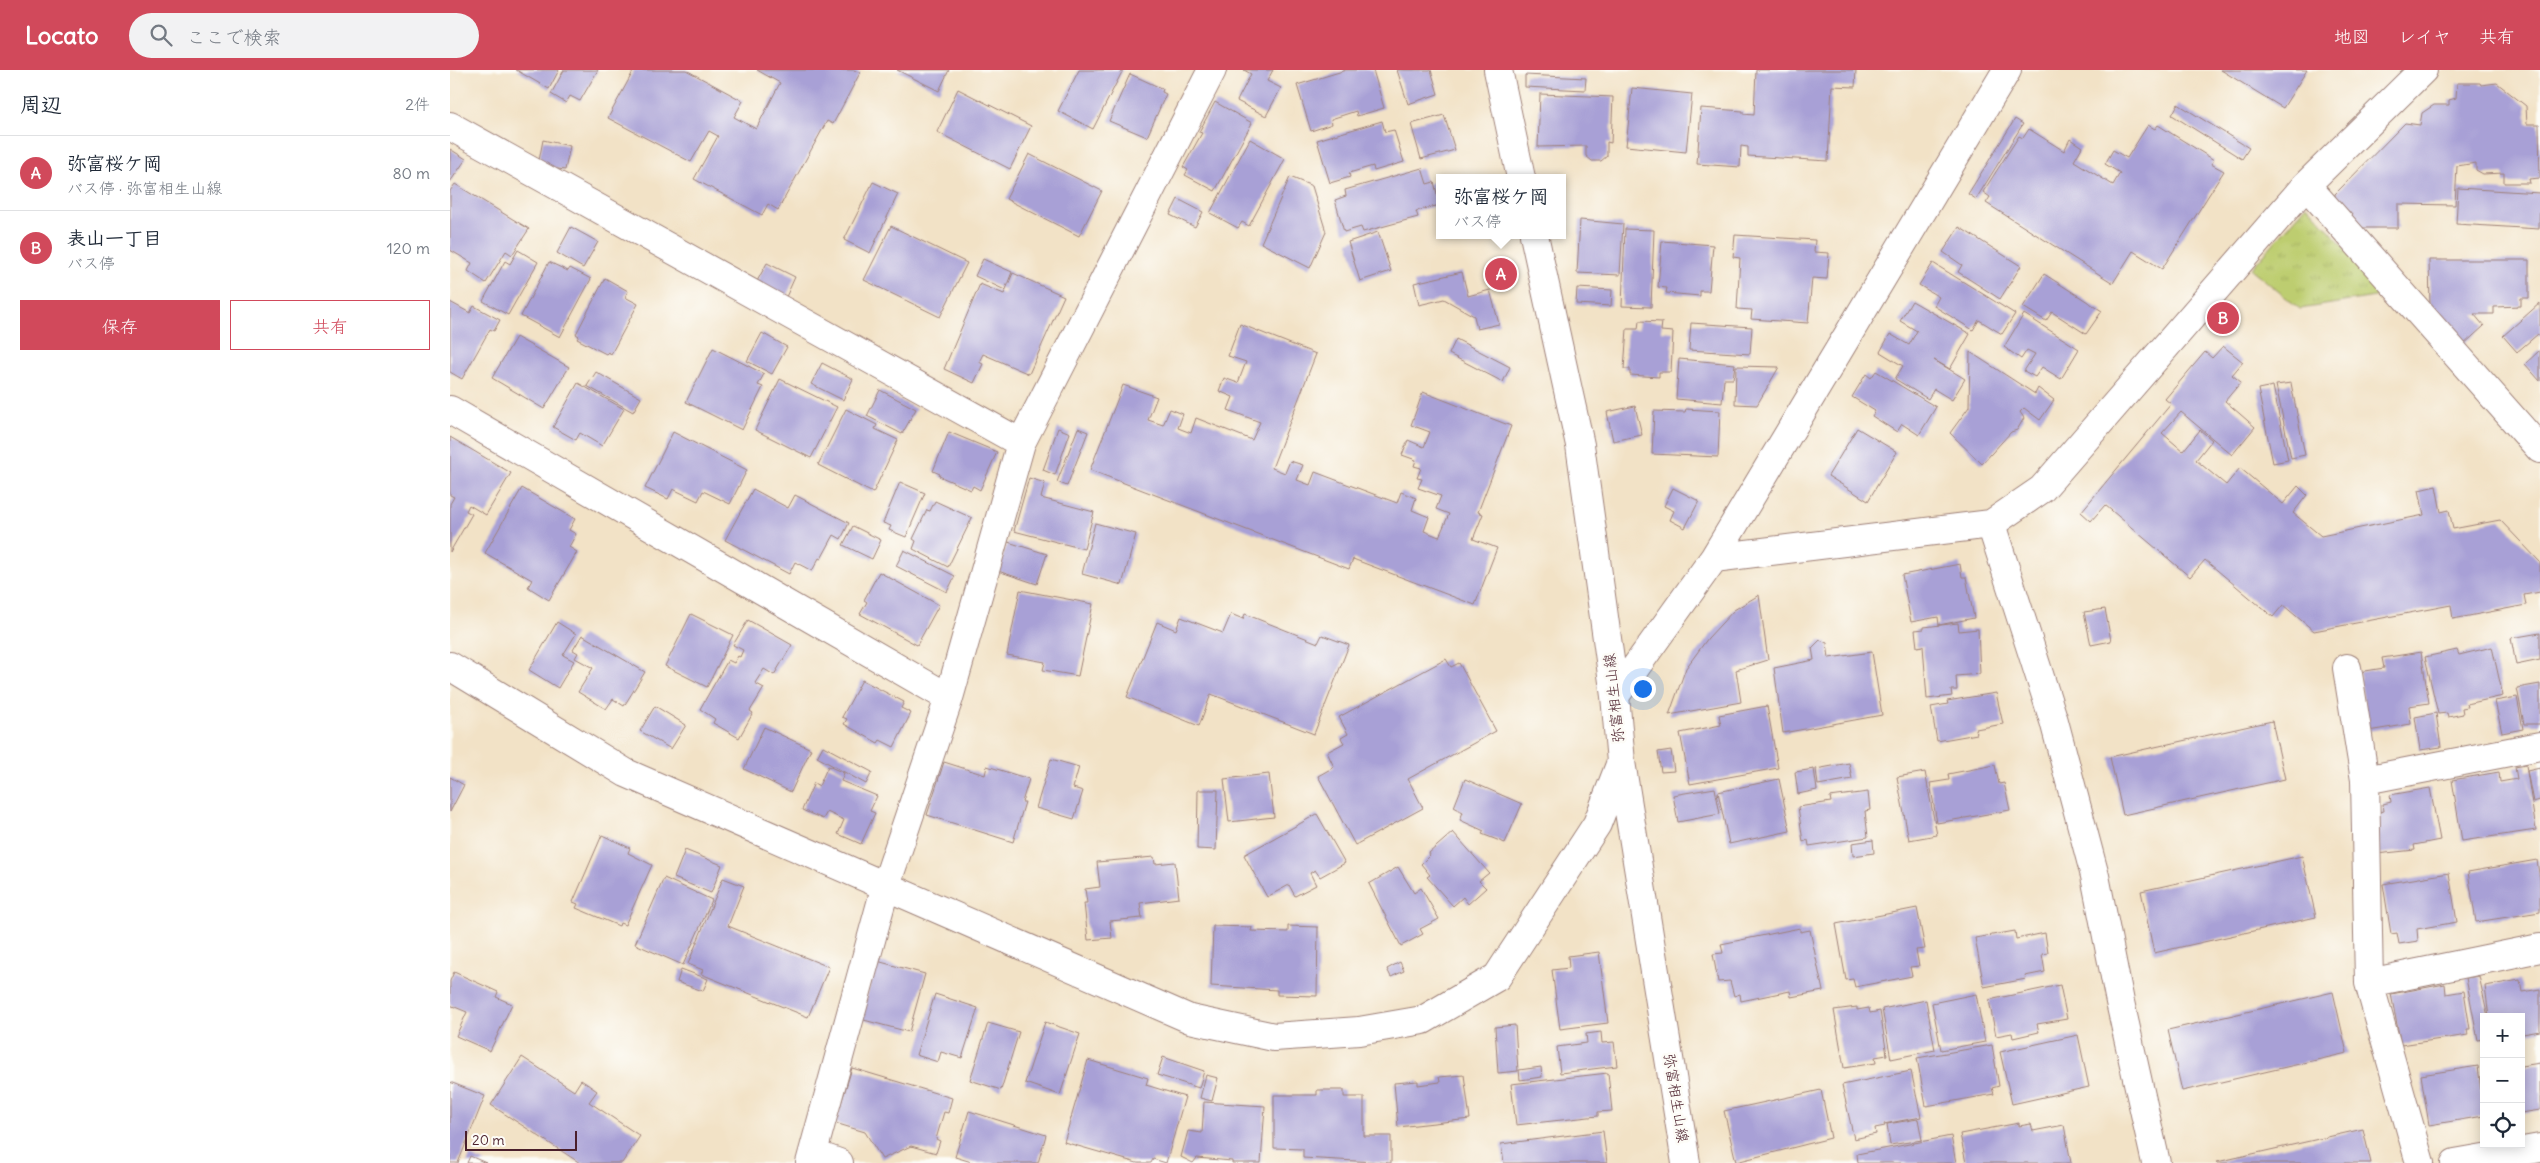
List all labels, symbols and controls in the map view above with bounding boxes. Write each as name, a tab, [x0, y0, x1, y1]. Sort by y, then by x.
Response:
search box	[129, 13, 479, 58]
text: Locato	[25, 20, 99, 50]
icon: search	[147, 21, 175, 49]
text: ここで検索	[187, 25, 282, 49]
text: 地図	[2334, 25, 2370, 48]
text: レイヤ	[2398, 25, 2451, 48]
text: 共有	[2479, 25, 2515, 48]
text: 周辺	[20, 91, 62, 118]
text: 2件	[405, 94, 430, 114]
text: 弥富桜ケ岡	[67, 151, 162, 175]
text: A	[31, 163, 41, 183]
text: 80 m	[392, 163, 430, 183]
popup	[1436, 174, 1566, 239]
text: バス停 · 弥富相生山線	[67, 178, 222, 198]
text: 弥富桜ケ岡	[1453, 184, 1549, 208]
text: バス停	[1453, 211, 1502, 231]
text: 表山一丁目	[67, 226, 162, 250]
text: B	[31, 238, 41, 258]
text: 120 m	[387, 238, 430, 258]
text: バス停	[67, 253, 115, 273]
pin: A	[1485, 255, 1517, 293]
pin: B	[2207, 299, 2239, 337]
button: 保存	[20, 300, 220, 350]
button: 共有	[230, 300, 430, 350]
street label: 弥富相生山線	[1599, 652, 1628, 744]
your location	[1630, 676, 1656, 702]
map controls	[2480, 1013, 2525, 1148]
button: +	[2480, 1013, 2525, 1058]
street label: 弥富相生山線	[1660, 1052, 1693, 1144]
button: −	[2480, 1058, 2525, 1103]
button: locate	[2480, 1103, 2525, 1148]
scale bar	[465, 1128, 578, 1151]
text: 20 m	[472, 1131, 505, 1149]

